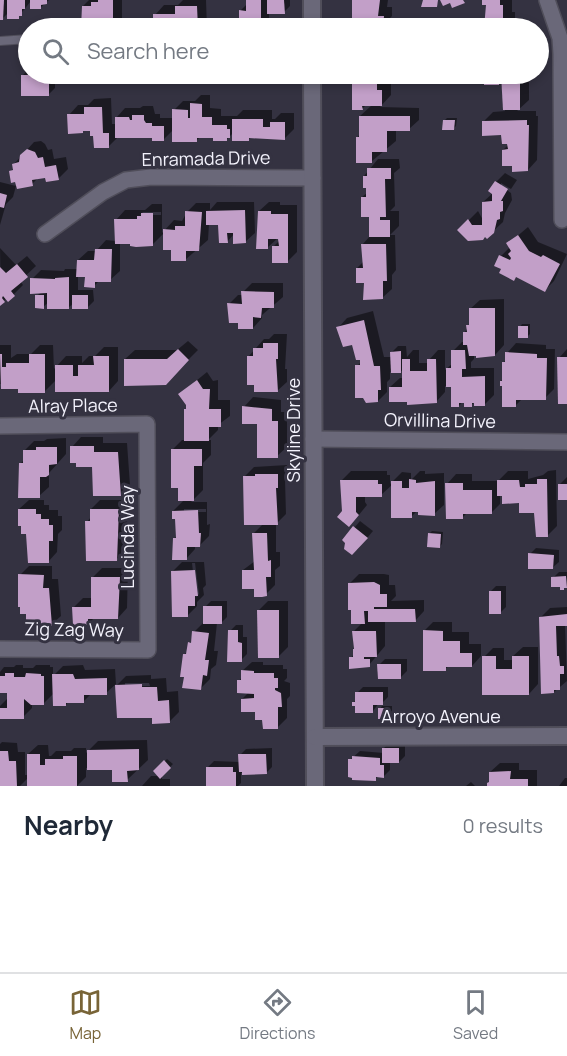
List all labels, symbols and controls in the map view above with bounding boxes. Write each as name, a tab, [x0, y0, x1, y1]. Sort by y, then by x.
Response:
search box	[18, 18, 549, 84]
icon: search	[39, 35, 72, 68]
text: Search here	[87, 36, 209, 66]
street label: Enramada Drive	[141, 145, 271, 171]
street label: Skyline Drive	[281, 378, 305, 482]
street label: Alray Place	[28, 392, 118, 418]
street label: Orvillina Drive	[384, 407, 496, 433]
street label: Lucinda Way	[115, 485, 139, 589]
street label: Zig Zag Way	[24, 616, 125, 642]
street label: Arroyo Avenue	[381, 704, 501, 728]
text: Nearby	[24, 807, 113, 843]
text: 0 results	[463, 812, 543, 839]
tab: Map	[69, 986, 102, 1044]
tab: Directions	[240, 986, 315, 1044]
tab: Saved	[453, 986, 498, 1044]

